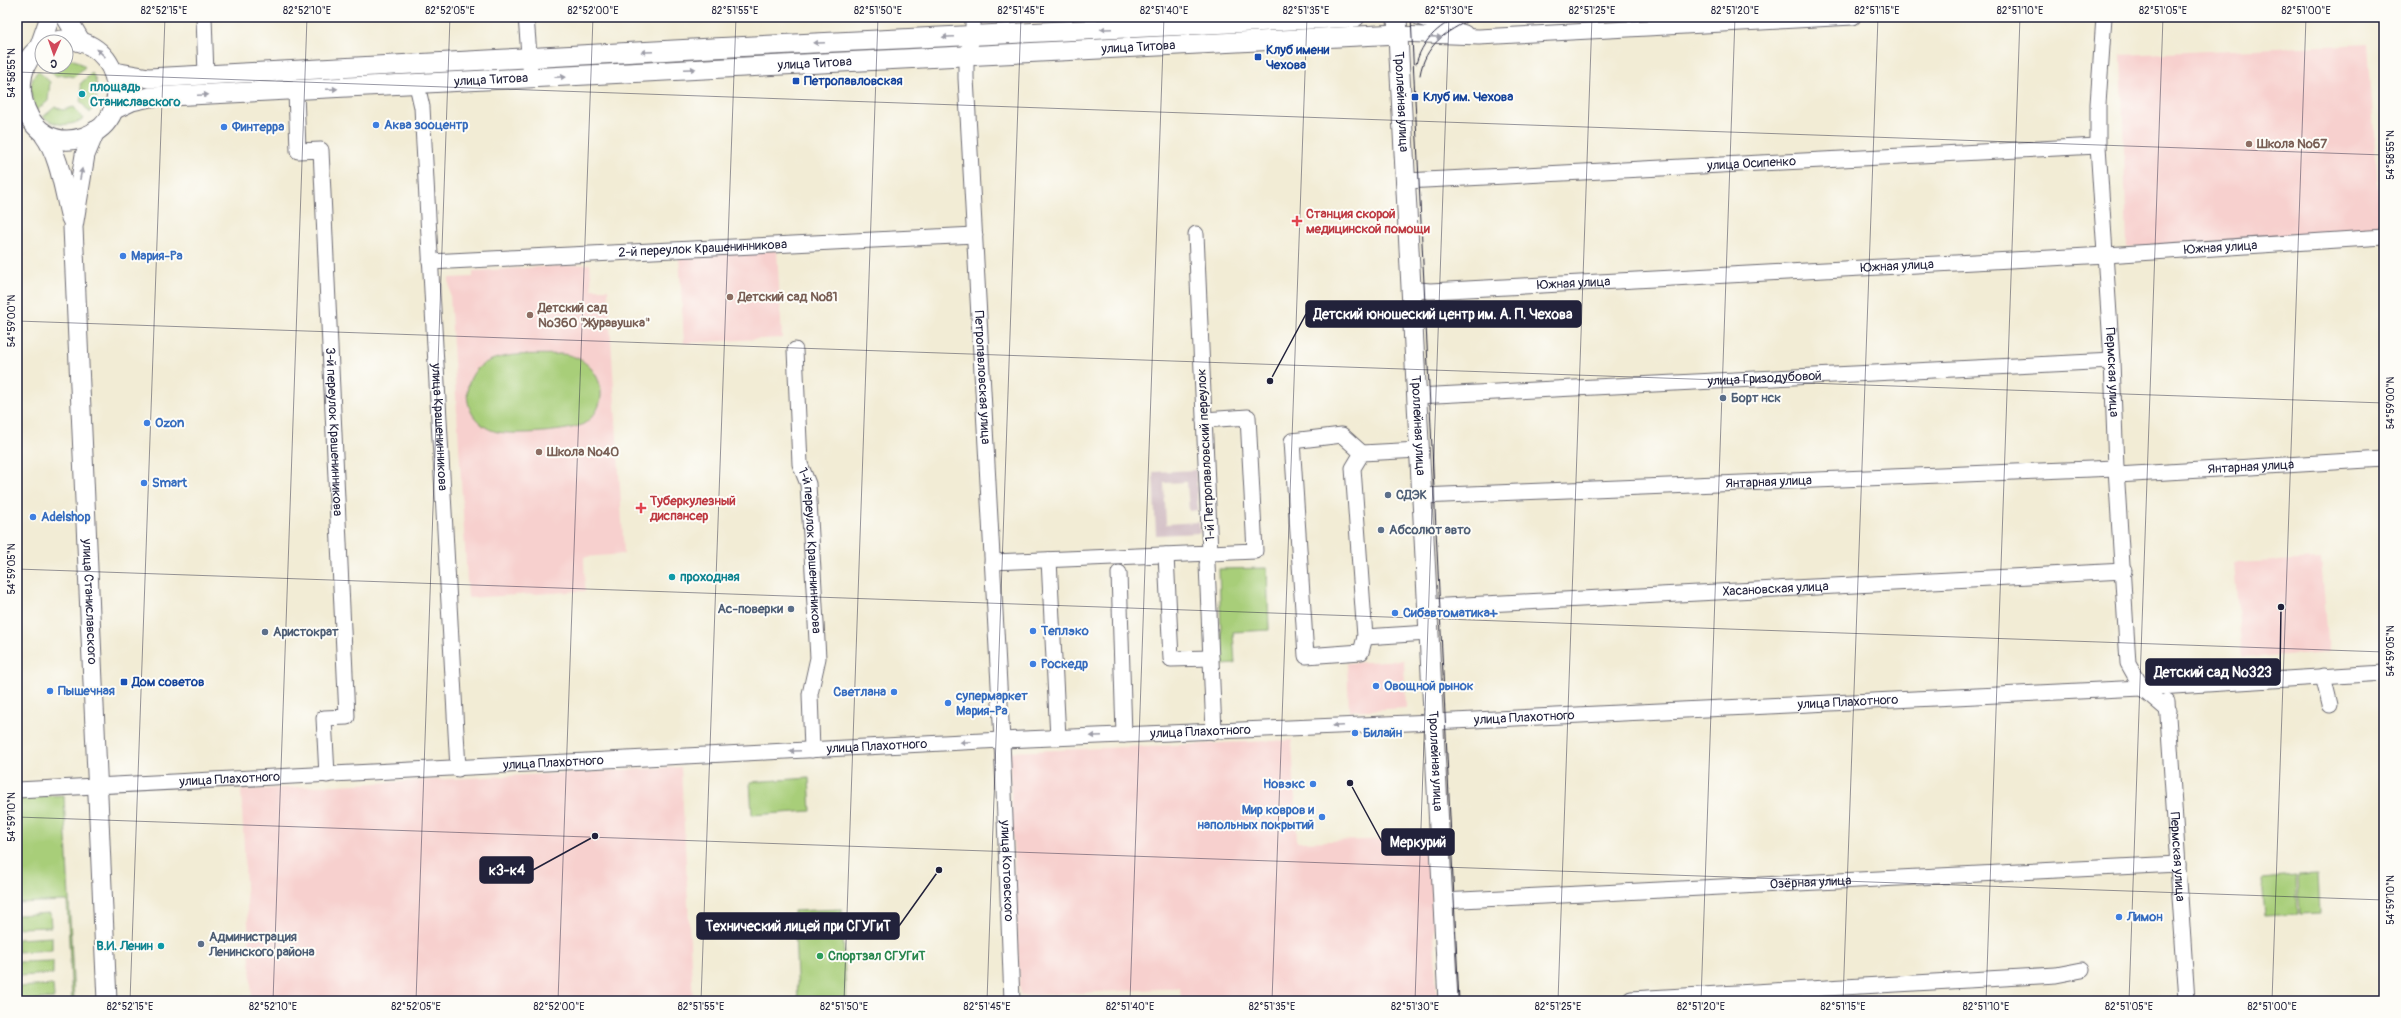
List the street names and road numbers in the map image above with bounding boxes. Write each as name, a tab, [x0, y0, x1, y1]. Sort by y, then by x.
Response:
street label: улица Титова	[1100, 37, 1176, 57]
street label: Троллейная улица	[1391, 51, 1412, 153]
street label: улица Титова	[776, 54, 852, 73]
street label: улица Титова	[453, 70, 529, 90]
street label: улица Осипенко	[1706, 153, 1796, 174]
street label: 2-й переулок Крашенинникова	[618, 236, 787, 261]
street label: Южная улица	[2184, 237, 2258, 258]
street label: Южная улица	[1860, 256, 1934, 276]
street label: Южная улица	[1537, 273, 1611, 293]
street label: Петропавловская улица	[971, 310, 994, 445]
street label: Пермская улица	[2102, 327, 2122, 417]
street label: 3-й переулок Крашенинникова	[322, 347, 346, 516]
street label: улица Крашенинникова	[428, 362, 451, 491]
street label: 1-й Петропавловский переулок	[1193, 368, 1219, 542]
street label: улица Гризодубовой	[1706, 368, 1822, 389]
street label: Троллейная улица	[1408, 375, 1429, 476]
street label: Янтарная улица	[2207, 456, 2294, 478]
street label: 1-й переулок Крашенинникова	[794, 465, 825, 634]
street label: Янтарная улица	[1725, 472, 1812, 492]
street label: улица Станиславского	[79, 537, 100, 665]
street label: Хасановская улица	[1722, 578, 1829, 600]
street label: улица Плахотного	[1796, 692, 1899, 713]
street label: улица Плахотного	[1473, 707, 1575, 728]
street label: Троллейная улица	[1425, 710, 1446, 812]
street label: улица Плахотного	[1149, 722, 1251, 742]
street label: улица Плахотного	[825, 736, 928, 757]
street label: улица Плахотного	[502, 752, 604, 773]
street label: улица Плахотного	[178, 769, 281, 790]
street label: Пермская улица	[2166, 811, 2188, 902]
street label: улица Котовского	[997, 819, 1017, 922]
street label: Озёрная улица	[1769, 872, 1852, 893]

